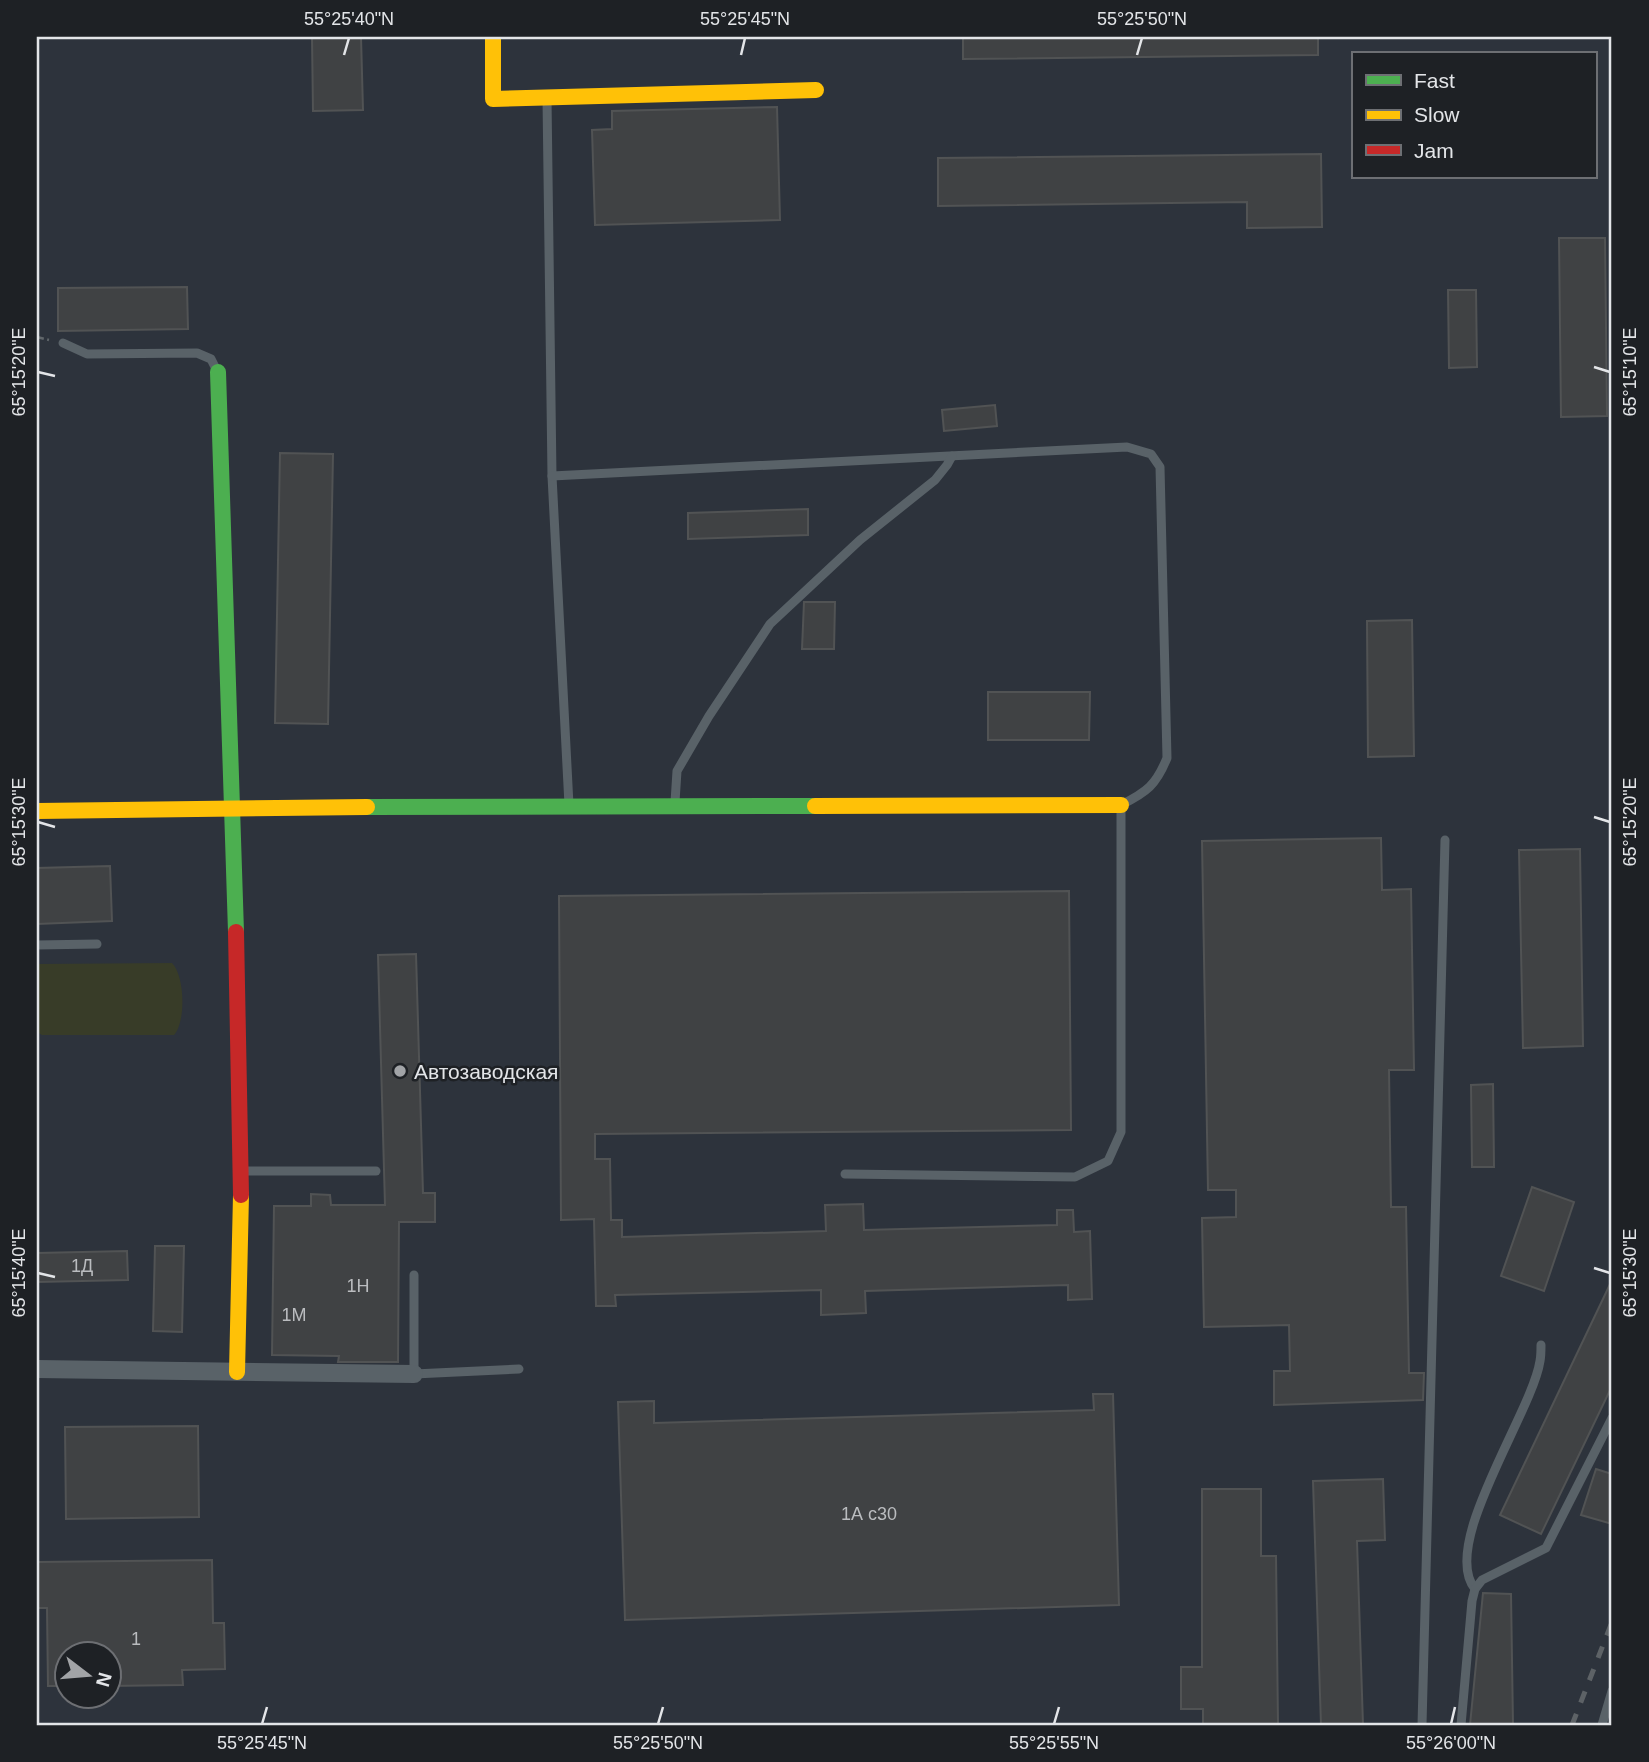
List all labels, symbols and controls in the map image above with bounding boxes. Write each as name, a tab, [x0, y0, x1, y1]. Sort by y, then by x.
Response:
text: 55°25'40"N	[304, 9, 394, 29]
text: 55°25'45"N	[700, 9, 790, 29]
text: 55°25'50"N	[1097, 9, 1187, 29]
legend	[1352, 52, 1596, 178]
text: Fast	[1414, 69, 1455, 92]
text: Slow	[1414, 103, 1460, 126]
text: Jam	[1414, 139, 1454, 162]
text: 65°15'20"E	[9, 327, 29, 417]
text: 65°15'10"E	[1620, 327, 1640, 417]
text: 65°15'30"E	[9, 777, 29, 867]
text: 65°15'20"E	[1620, 777, 1640, 867]
place label: Автозаводская	[414, 1060, 558, 1083]
marker: Автозаводская	[392, 1063, 408, 1079]
text: 65°15'40"E	[9, 1228, 29, 1318]
text: 65°15'30"E	[1620, 1228, 1640, 1318]
house number: 1Д	[71, 1256, 93, 1276]
house number: 1Н	[346, 1276, 370, 1296]
house number: 1М	[281, 1305, 307, 1325]
house number: 1А с30	[841, 1504, 897, 1524]
house number: 1	[131, 1629, 141, 1649]
north arrow	[52, 1640, 122, 1710]
text: N	[92, 1670, 116, 1689]
text: 55°25'45"N	[217, 1733, 307, 1753]
text: 55°25'50"N	[613, 1733, 703, 1753]
text: 55°25'55"N	[1009, 1733, 1099, 1753]
text: 55°26'00"N	[1406, 1733, 1496, 1753]

